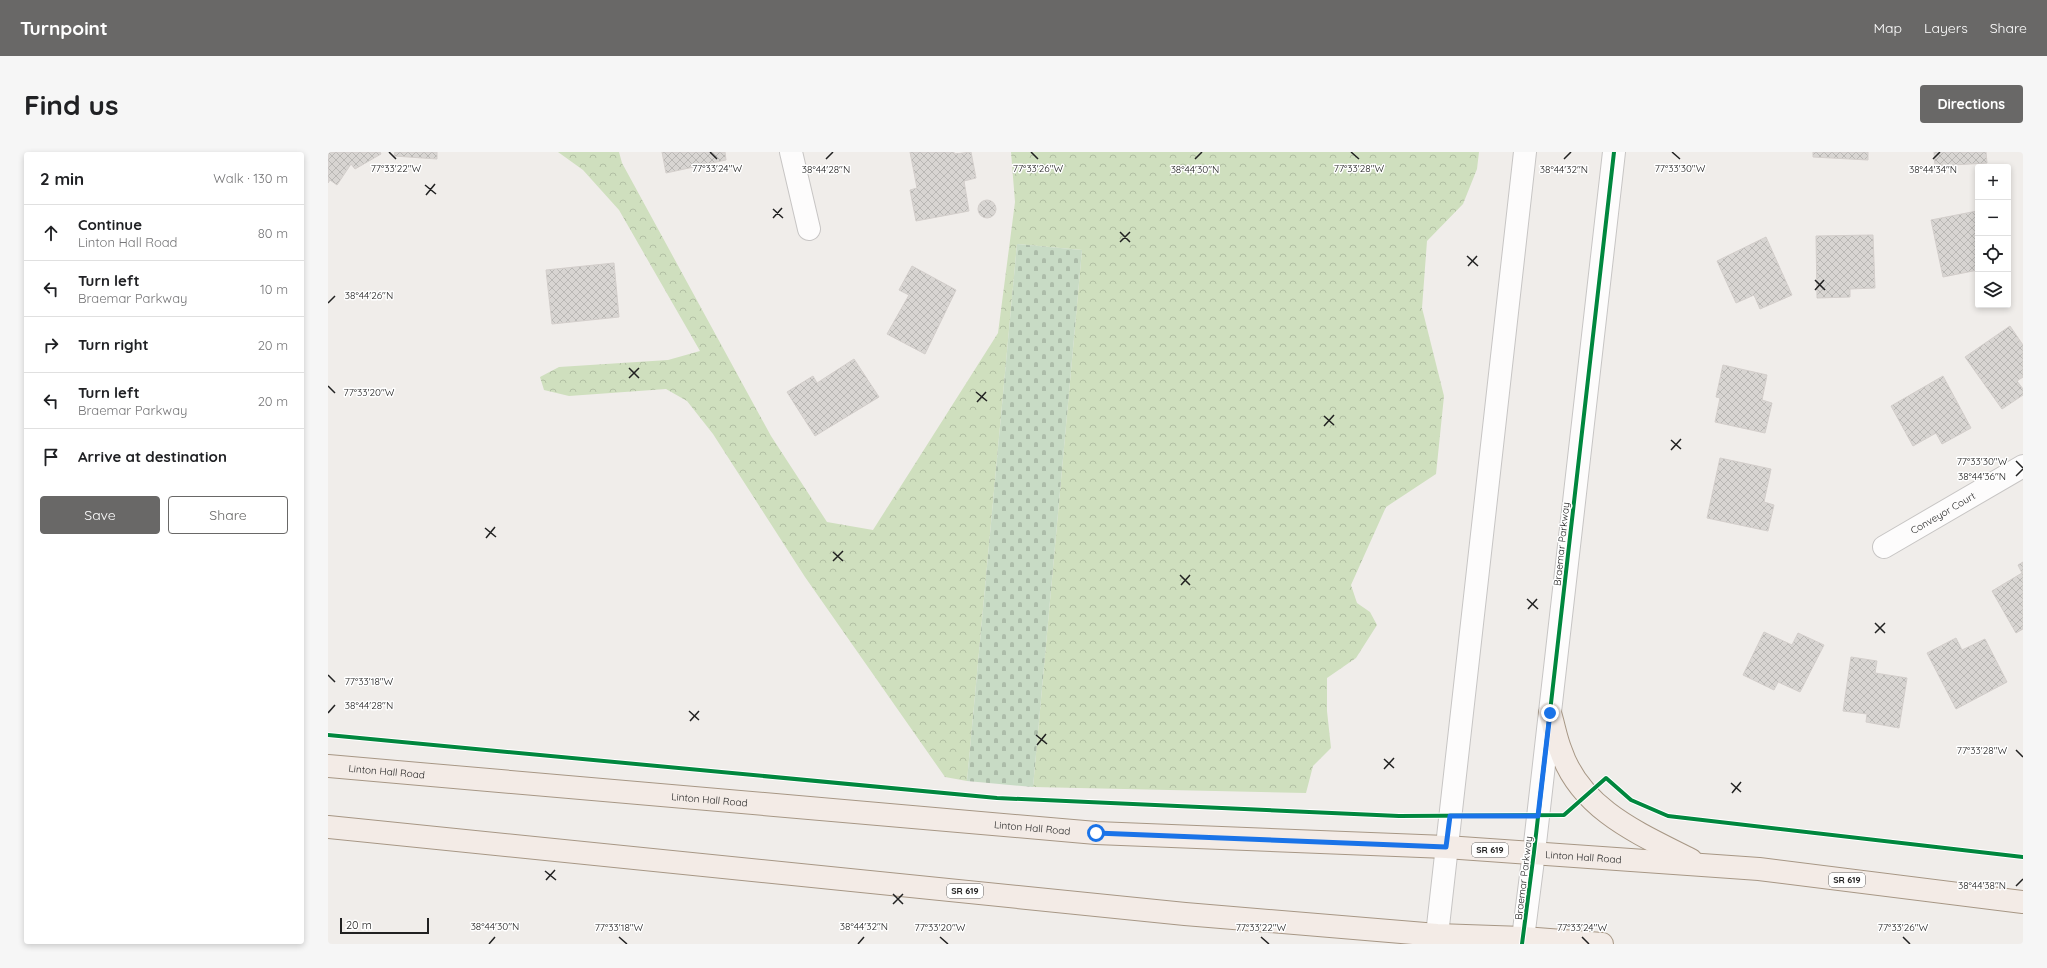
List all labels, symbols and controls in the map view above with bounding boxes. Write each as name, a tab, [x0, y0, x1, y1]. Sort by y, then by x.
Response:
text: Turnpoint	[20, 16, 108, 40]
text: Map	[1873, 19, 1902, 37]
text: Layers	[1924, 19, 1968, 37]
text: Share	[1990, 19, 2027, 37]
button: Directions	[1920, 85, 2023, 123]
text: Find us	[24, 87, 118, 122]
text: 77°33'22"W	[371, 162, 422, 175]
text: 77°33'24"W	[692, 162, 742, 175]
text: 77°33'26"W	[1013, 162, 1064, 175]
text: 77°33'28"W	[1334, 162, 1385, 175]
text: 77°33'30"W	[1655, 162, 1706, 175]
text: 38°44'28"N	[802, 163, 850, 176]
text: 38°44'30"N	[1171, 163, 1219, 176]
text: 38°44'32"N	[1540, 163, 1588, 176]
text: 38°44'34"N	[1909, 163, 1957, 176]
map controls	[1975, 164, 2011, 308]
button: +	[1975, 164, 2011, 200]
text: 2 min	[40, 168, 84, 189]
text: Walk · 130 m	[213, 170, 288, 186]
button: −	[1975, 200, 2011, 236]
text: Continue	[78, 215, 142, 234]
icon: ahead	[40, 222, 62, 244]
text: 80 m	[258, 225, 288, 241]
text: Linton Hall Road	[78, 234, 178, 250]
button: locate	[1975, 236, 2011, 272]
text: Turn left	[78, 271, 140, 290]
button: layers	[1975, 272, 2011, 308]
icon: left	[40, 278, 62, 300]
text: 10 m	[260, 281, 288, 297]
text: 38°44'26"N	[345, 289, 393, 302]
text: Braemar Parkway	[78, 290, 187, 306]
icon: right	[40, 334, 62, 356]
text: Turn right	[78, 335, 149, 354]
text: 20 m	[258, 337, 288, 353]
text: Turn left	[78, 383, 140, 402]
text: 77°33'20"W	[344, 386, 395, 399]
icon: left	[40, 390, 62, 412]
text: 20 m	[258, 393, 288, 409]
text: Braemar Parkway	[78, 402, 187, 418]
icon: arrive	[40, 446, 62, 468]
text: Arrive at destination	[78, 447, 227, 466]
text: 77°33'30"W	[1957, 455, 2008, 468]
text: 38°44'36"N	[1958, 470, 2006, 483]
street label: Conveyor Court	[1908, 489, 1978, 537]
button: Save	[40, 496, 160, 534]
button: Share	[168, 496, 288, 534]
street label: Braemar Parkway	[1551, 502, 1572, 587]
text: 77°33'18"W	[345, 675, 394, 688]
text: 38°44'28"N	[345, 699, 393, 712]
route end	[1541, 704, 1559, 722]
text: 77°33'28"W	[1957, 744, 2008, 757]
street label: Linton Hall Road	[348, 762, 425, 781]
street label: Linton Hall Road	[671, 790, 748, 810]
street label: Linton Hall Road	[994, 818, 1071, 838]
route start	[1087, 824, 1105, 842]
street label: Braemar Parkway	[1512, 835, 1535, 921]
road number: SR 619	[1472, 843, 1508, 857]
street label: Linton Hall Road	[1545, 848, 1622, 866]
road number: SR 619	[1829, 873, 1865, 887]
text: 38°44'38"N	[1958, 879, 2006, 892]
road number: SR 619	[947, 884, 983, 898]
scale bar	[340, 916, 429, 935]
text: 20 m	[346, 918, 372, 932]
text: 38°44'30"N	[471, 920, 519, 933]
text: 38°44'32"N	[840, 920, 888, 933]
text: 77°33'18"W	[595, 921, 644, 934]
text: 77°33'20"W	[915, 921, 966, 934]
text: 77°33'22"W	[1236, 921, 1287, 934]
text: 77°33'24"W	[1557, 921, 1607, 934]
text: 77°33'26"W	[1878, 921, 1929, 934]

